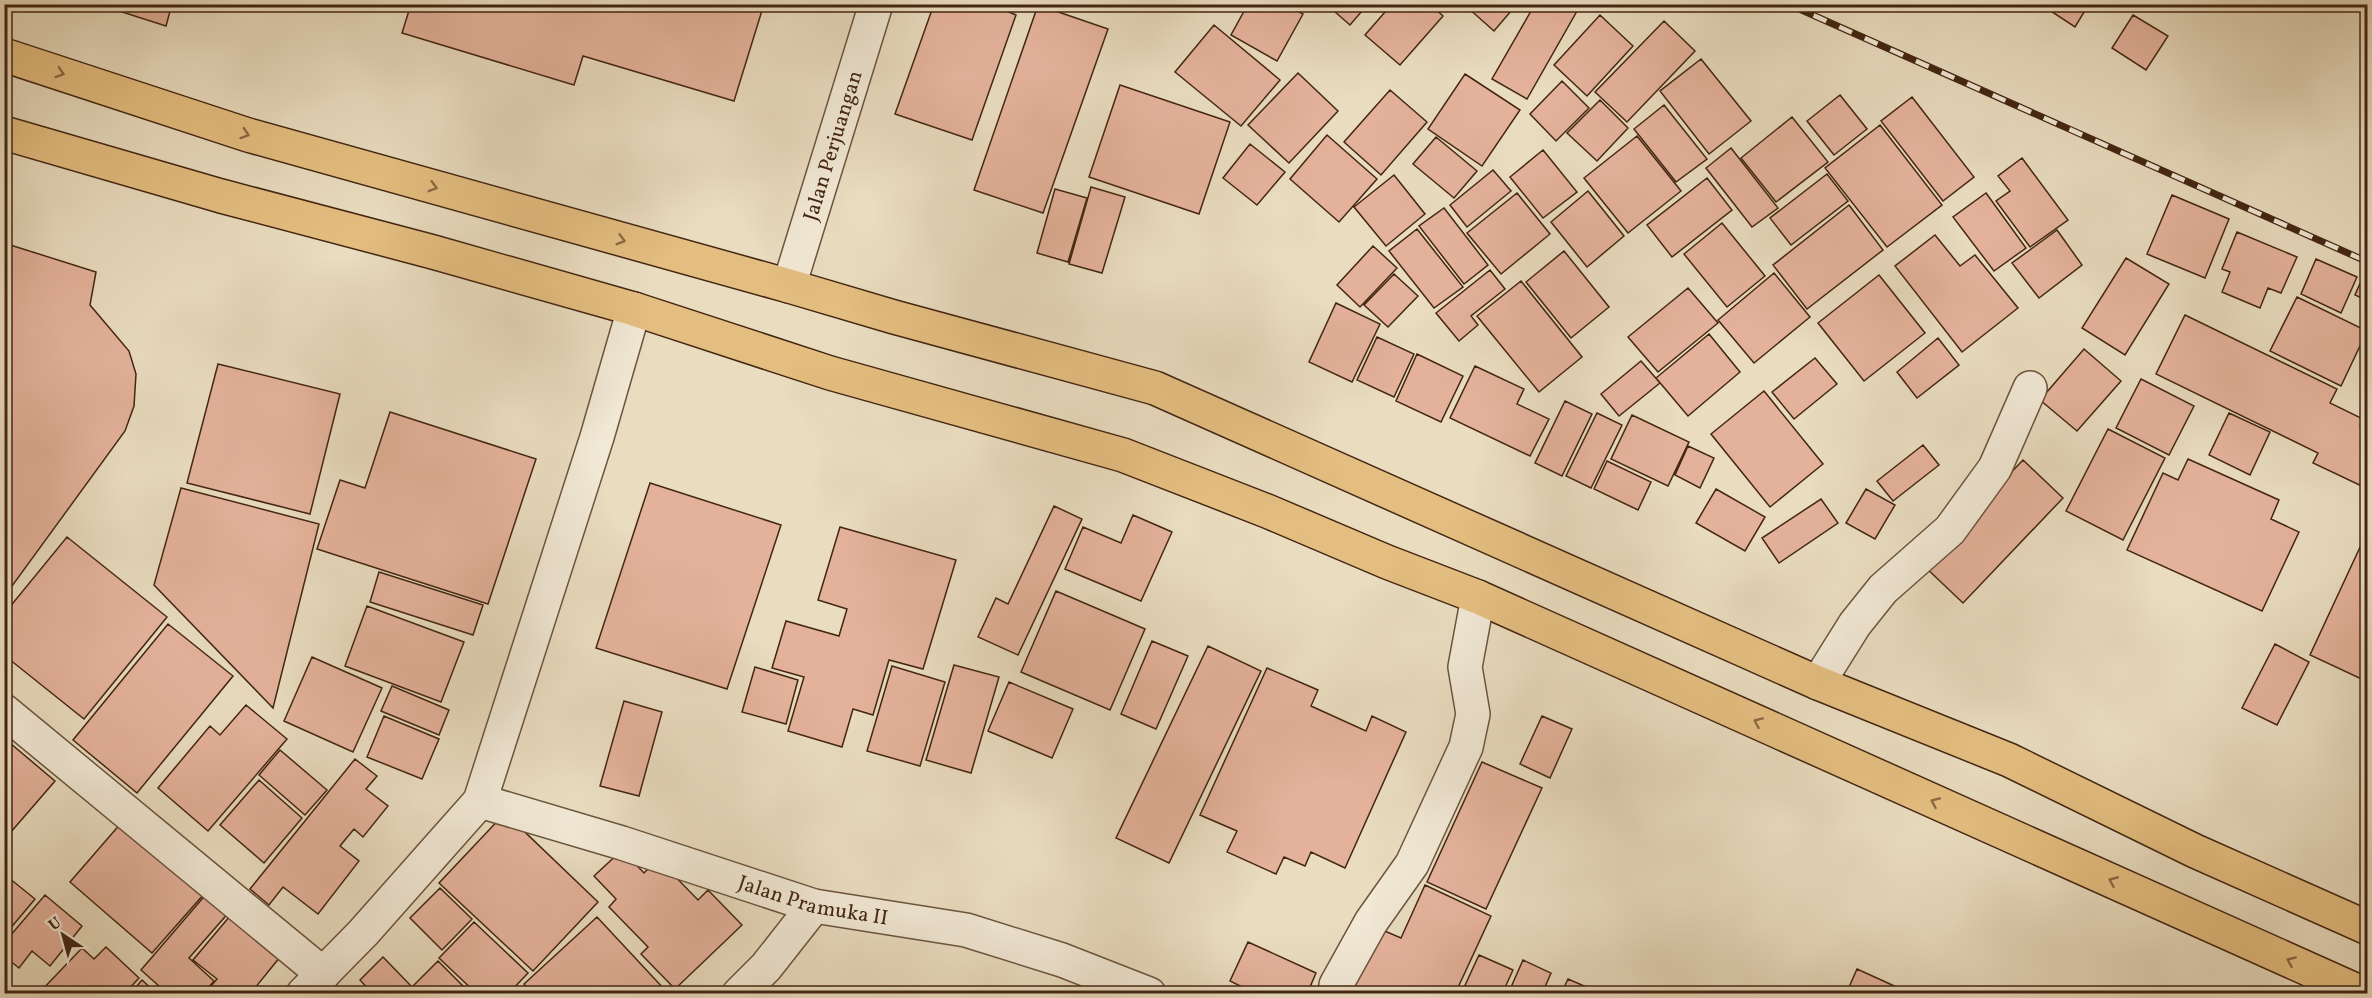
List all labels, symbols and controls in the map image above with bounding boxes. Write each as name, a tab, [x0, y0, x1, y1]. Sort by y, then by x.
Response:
one-way arrow	[54, 66, 65, 78]
street label: Jalan Perjuangan	[797, 67, 871, 225]
one-way arrow	[239, 127, 250, 139]
one-way arrow	[428, 180, 438, 193]
one-way arrow	[615, 233, 626, 245]
one-way arrow	[1753, 717, 1764, 729]
one-way arrow	[1931, 797, 1942, 809]
street label: Jalan Pramuka II	[734, 869, 890, 933]
one-way arrow	[2109, 877, 2120, 889]
north arrow	[33, 905, 93, 965]
text: U	[44, 912, 66, 937]
one-way arrow	[2287, 956, 2298, 968]

